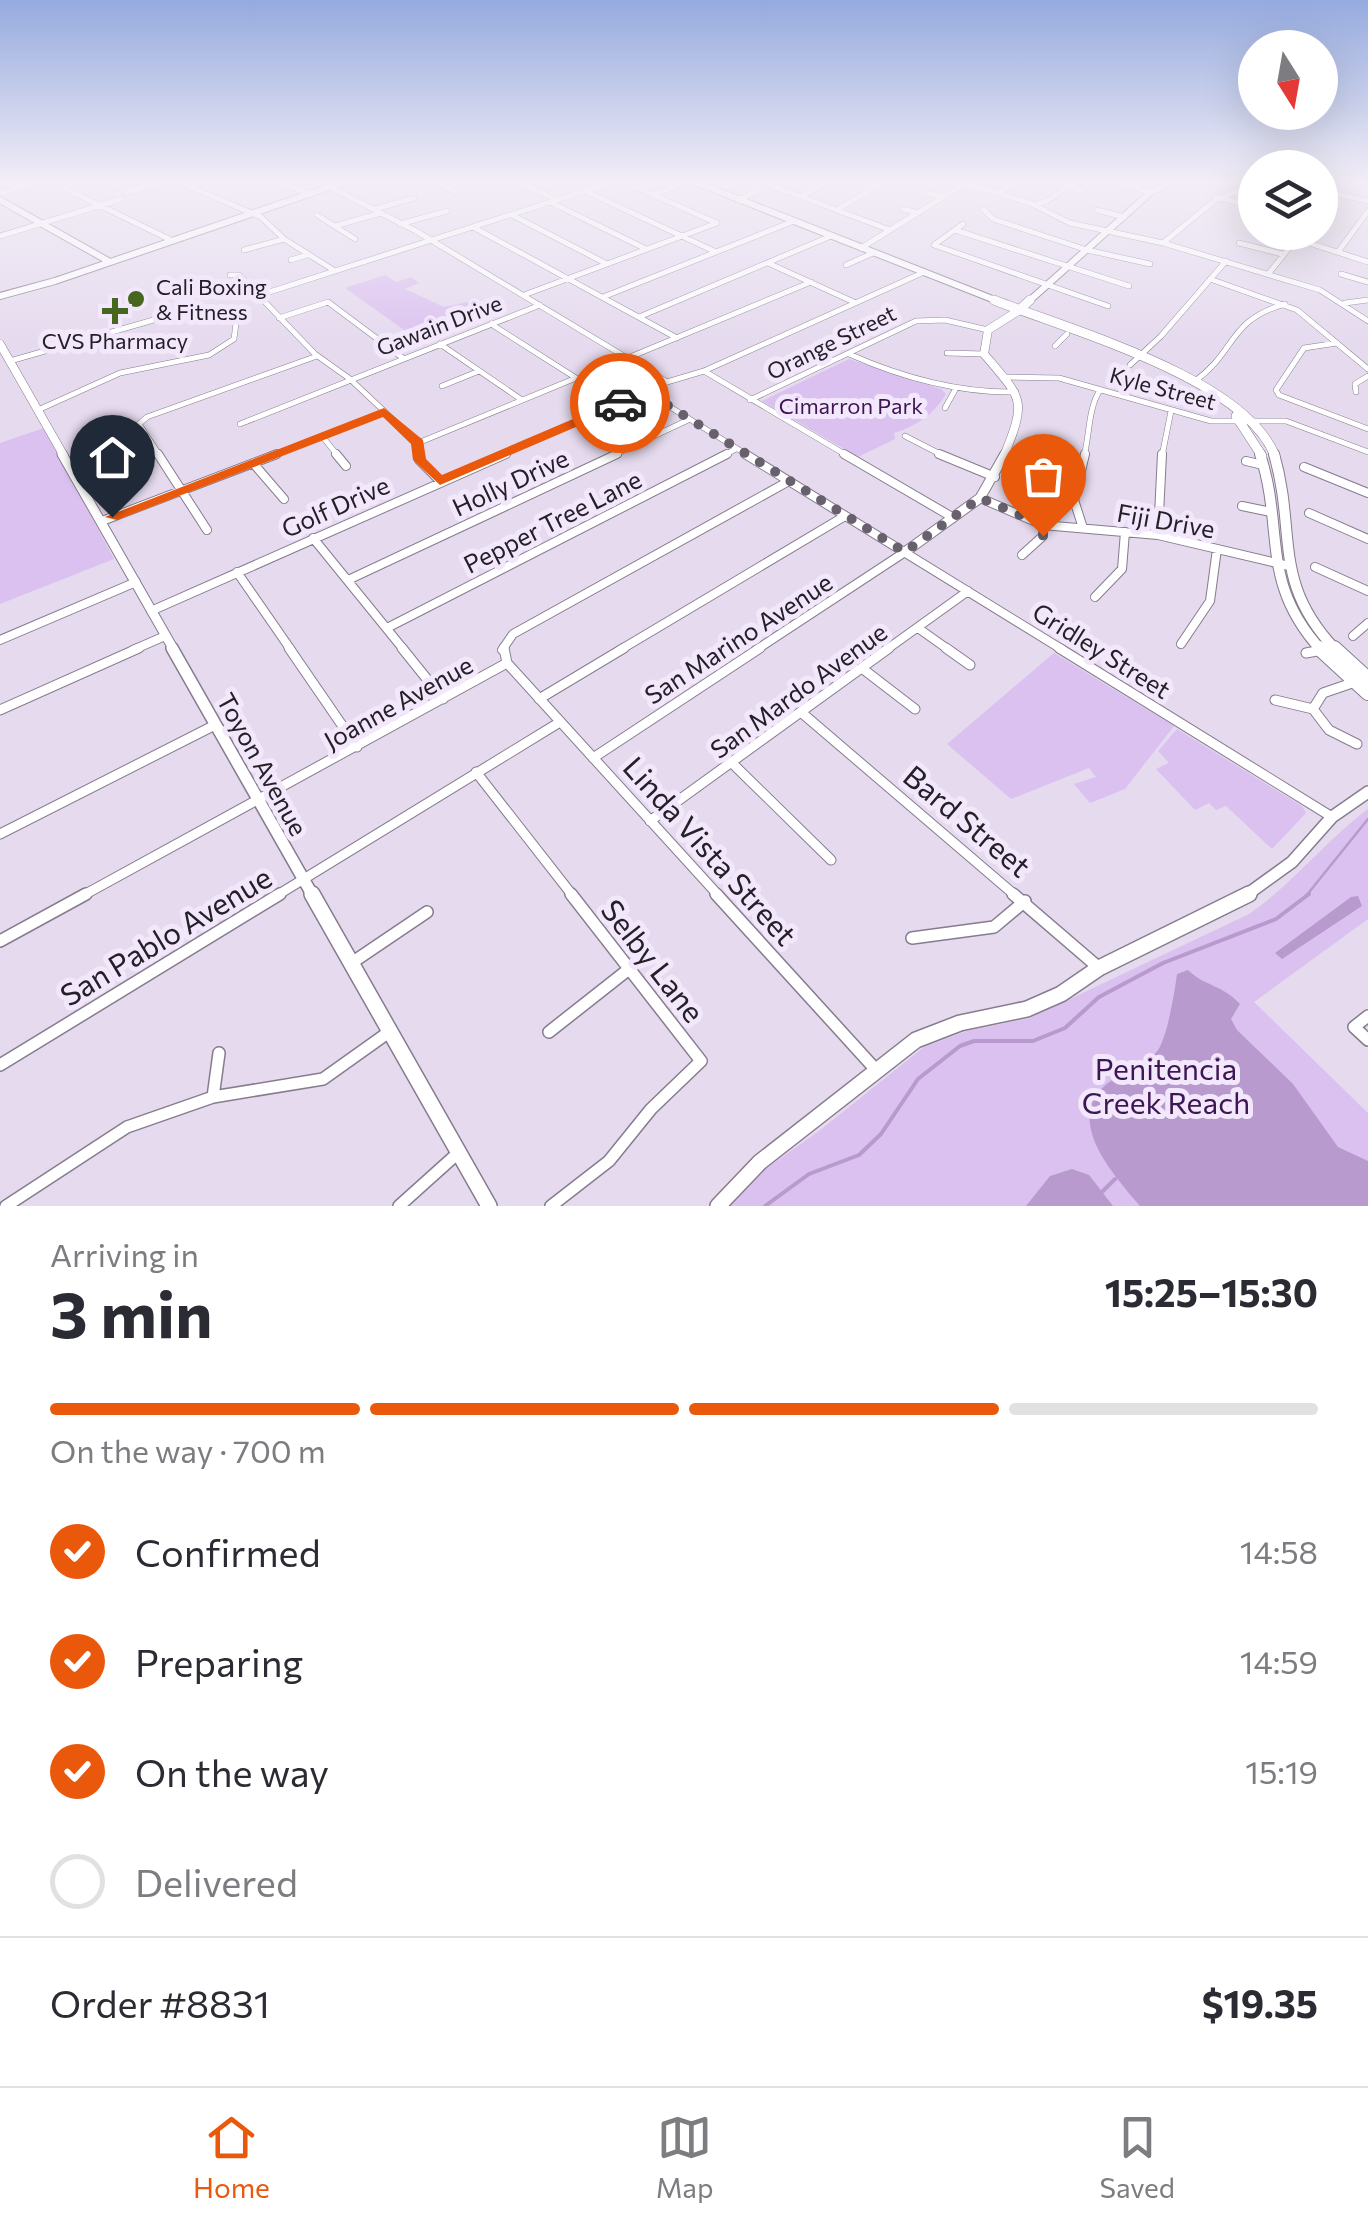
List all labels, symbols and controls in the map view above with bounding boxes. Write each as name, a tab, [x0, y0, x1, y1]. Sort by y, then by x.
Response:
north arrow	[1238, 30, 1338, 130]
map controls	[1238, 30, 1338, 250]
button: layers	[1238, 150, 1338, 250]
place label: Cali Boxing & Fitness	[156, 273, 267, 325]
marker: Cali Boxing & Fitness	[125, 288, 147, 310]
street label: Gawain Drive	[373, 289, 505, 361]
street label: Orange Street	[762, 299, 900, 385]
marker: CVS Pharmacy	[104, 300, 126, 322]
place label: CVS Pharmacy	[42, 327, 188, 354]
courier	[570, 353, 670, 453]
street label: Kyle Street	[1107, 361, 1219, 415]
icon: car	[593, 376, 648, 431]
park label: Cimarron Park	[779, 392, 923, 419]
pin	[70, 415, 155, 518]
icon: home	[85, 430, 140, 485]
pin	[1001, 434, 1086, 537]
street label: Holly Drive	[447, 442, 573, 522]
icon: bag	[1016, 449, 1071, 504]
street label: Pepper Tree Lane	[458, 463, 646, 579]
street label: Golf Drive	[277, 469, 393, 543]
street label: Fiji Drive	[1115, 497, 1217, 543]
street label: San Marino Avenue	[639, 566, 837, 710]
street label: Gridley Street	[1028, 596, 1176, 704]
street label: San Mardo Avenue	[704, 616, 892, 764]
street label: Joanne Avenue	[318, 649, 478, 755]
street label: Toyon Avenue	[211, 687, 315, 841]
street label: Linda Vista Street	[617, 748, 805, 952]
street label: Bard Street	[897, 756, 1039, 884]
street label: San Pablo Avenue	[53, 857, 277, 1013]
street label: Selby Lane	[595, 891, 713, 1029]
park label: Penitencia Creek Reach	[1082, 1049, 1250, 1120]
text: Arriving in	[50, 1234, 199, 1274]
text: 15:25–15:30	[1105, 1268, 1318, 1315]
text: 3 min	[50, 1272, 213, 1351]
text: On the way · 700 m	[50, 1430, 326, 1470]
icon: check	[50, 1524, 105, 1579]
text: Confirmed	[135, 1528, 321, 1575]
text: 14:58	[1240, 1531, 1318, 1571]
icon: check	[50, 1634, 105, 1689]
text: Preparing	[135, 1638, 303, 1685]
text: 14:59	[1240, 1641, 1318, 1681]
icon: check	[50, 1744, 105, 1799]
text: On the way	[135, 1748, 329, 1795]
text: 15:19	[1245, 1751, 1318, 1791]
text: Delivered	[135, 1858, 298, 1905]
text: Order #8831	[50, 1979, 270, 2026]
text: $19.35	[1202, 1979, 1318, 2026]
tab: Home	[193, 2110, 270, 2204]
tab: Map	[656, 2110, 714, 2204]
tab: Saved	[1099, 2110, 1175, 2204]

